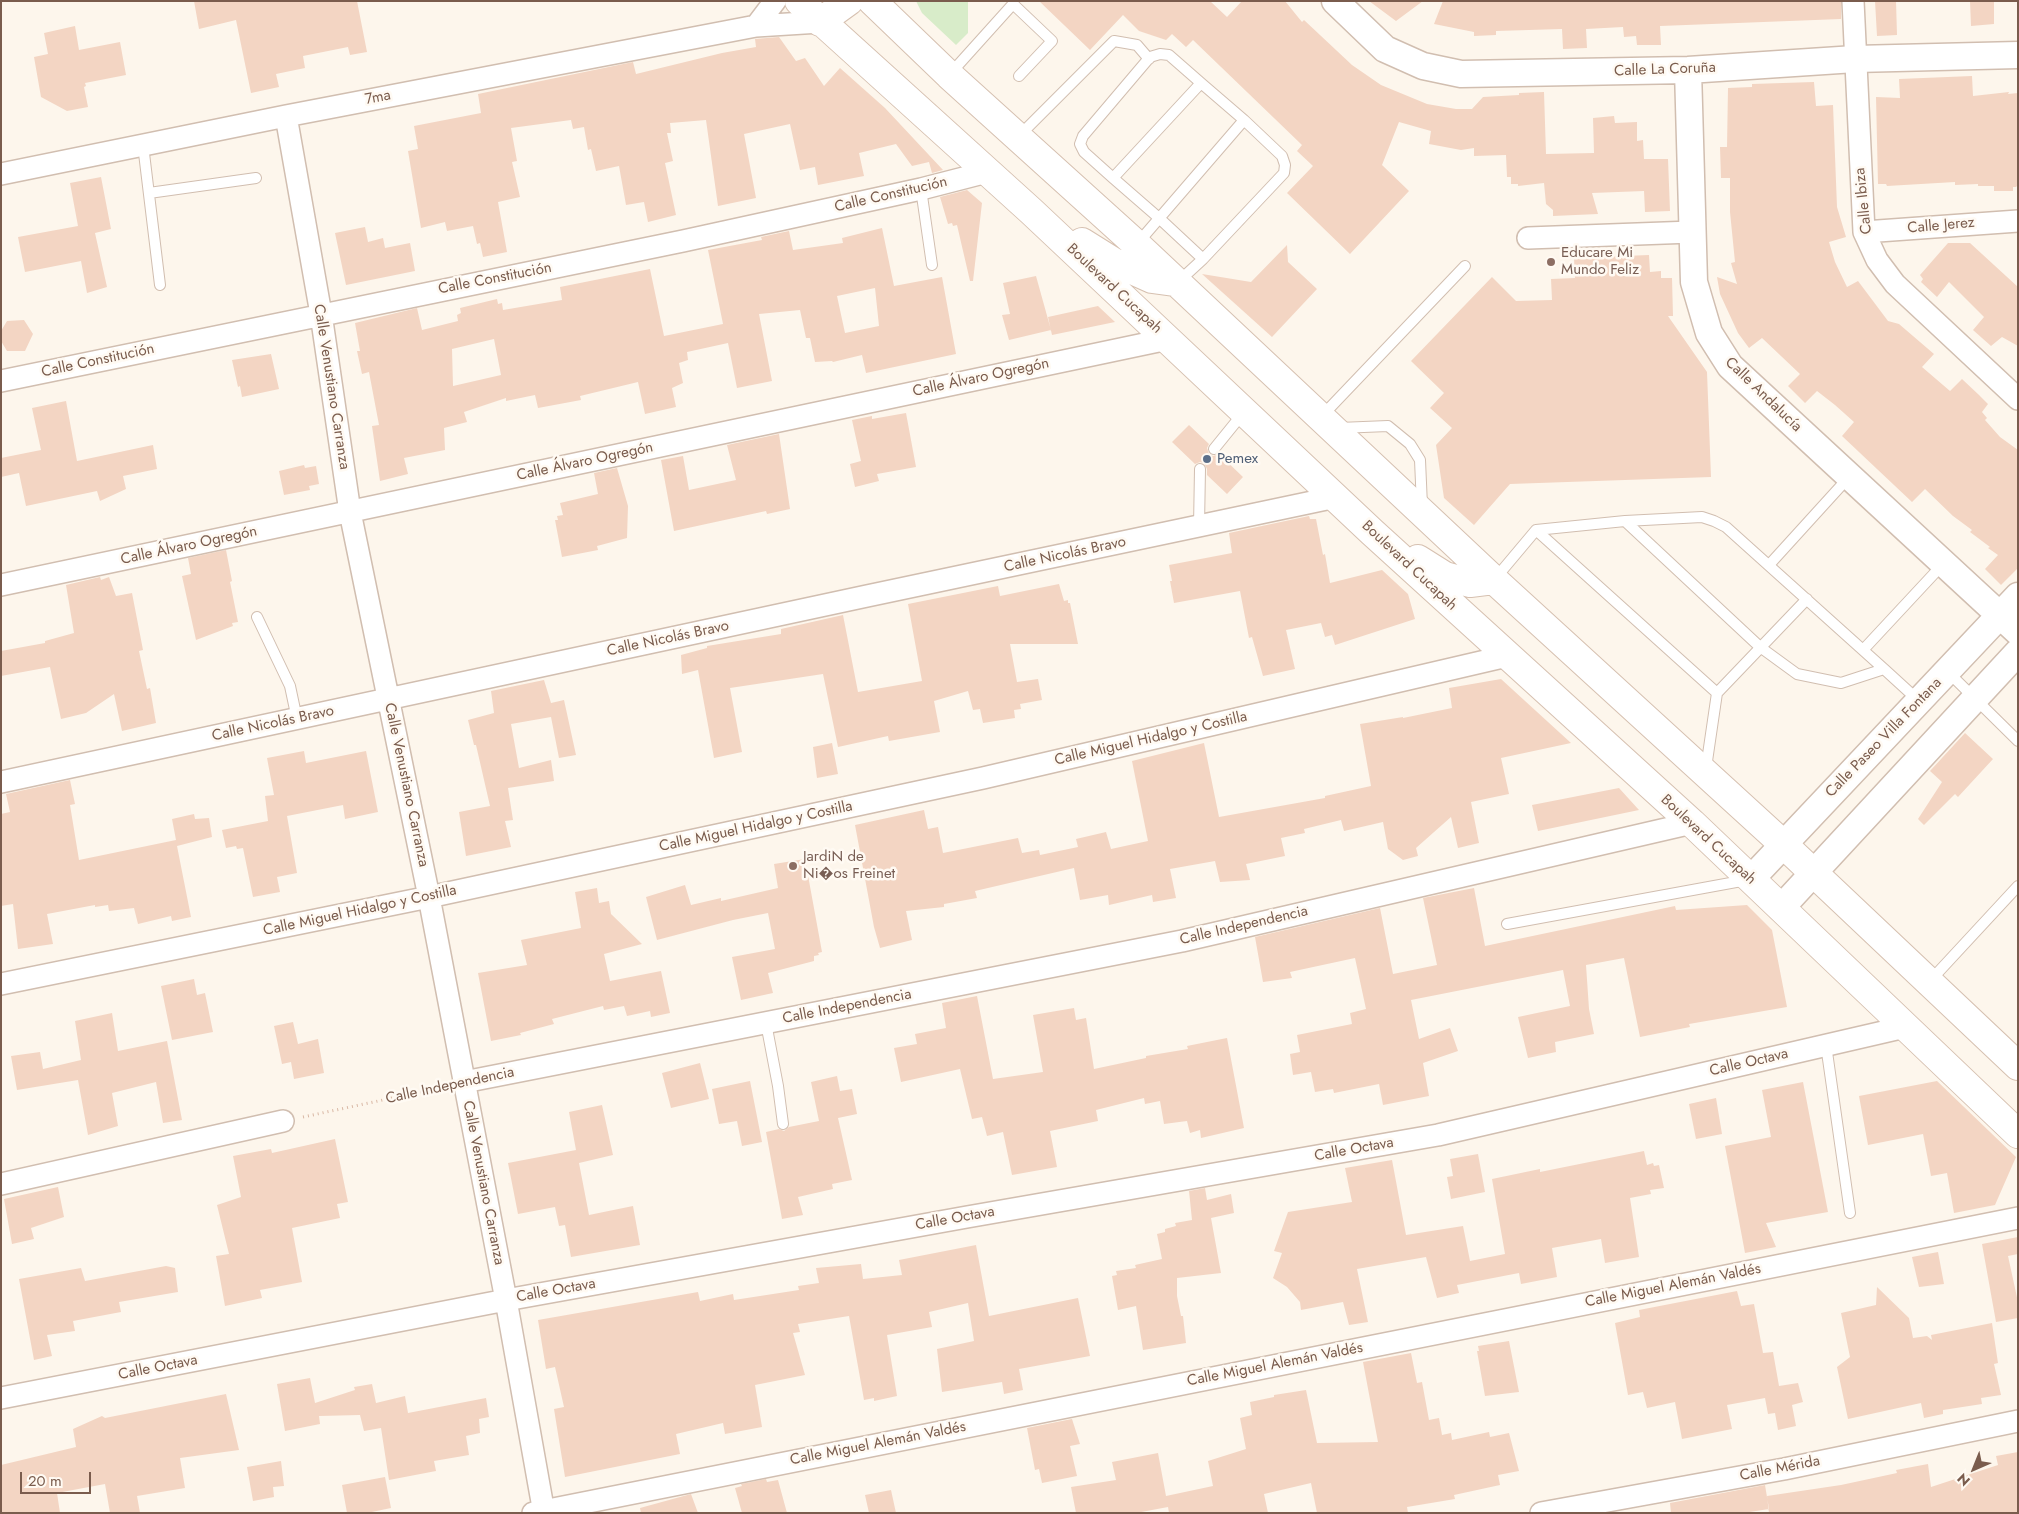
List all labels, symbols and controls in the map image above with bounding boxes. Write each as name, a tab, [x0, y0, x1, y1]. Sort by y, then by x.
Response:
street label: Calle La Coruña	[1614, 59, 1716, 81]
street label: 7ma	[364, 87, 392, 109]
street label: Calle Ibiza	[1852, 167, 1876, 235]
street label: Calle Constitución	[833, 173, 949, 217]
street label: Calle Jerez	[1907, 214, 1975, 238]
street label: Boulevard Cucapah	[1063, 240, 1165, 338]
place label: Educare Mi Mundo Feliz	[1561, 244, 1639, 279]
marker: Educare Mi Mundo Feliz	[1545, 256, 1557, 268]
street label: Calle Constitución	[437, 259, 553, 299]
street label: Calle Venustiano Carranza	[309, 303, 353, 471]
street label: Calle Constitución	[40, 340, 156, 382]
street label: Calle Andalucía	[1721, 354, 1805, 436]
street label: Calle Álvaro Ogregón	[911, 355, 1051, 401]
street label: Calle Álvaro Ogregón	[515, 439, 655, 485]
place label: Pemex	[1217, 450, 1258, 468]
marker: Pemex	[1201, 453, 1213, 465]
street label: Boulevard Cucapah	[1358, 517, 1460, 615]
street label: Calle Álvaro Ogregón	[119, 523, 259, 569]
street label: Calle Nicolás Bravo	[1002, 533, 1128, 577]
street label: Calle Nicolás Bravo	[605, 617, 731, 661]
street label: Calle Paseo Villa Fontana	[1822, 674, 1946, 802]
street label: Calle Venustiano Carranza	[380, 701, 432, 869]
street label: Calle Nicolás Bravo	[210, 702, 336, 746]
street label: Calle Miguel Hidalgo y Costilla	[1053, 708, 1249, 770]
street label: Boulevard Cucapah	[1657, 791, 1759, 889]
street label: Calle Miguel Hidalgo y Costilla	[658, 798, 854, 856]
place label: JardiN de Ni�os Freinet	[803, 848, 895, 883]
marker: JardiN de Ni�os Freinet	[787, 860, 799, 872]
street label: Calle Miguel Hidalgo y Costilla	[262, 882, 458, 940]
street label: Calle Independencia	[1178, 902, 1310, 950]
street label: Calle Independencia	[781, 986, 913, 1028]
street label: Calle Octava	[1708, 1045, 1790, 1081]
street label: Calle Independencia	[384, 1064, 516, 1108]
street label: Calle Venustiano Carranza	[458, 1099, 508, 1267]
street label: Calle Octava	[1313, 1134, 1395, 1166]
street label: Calle Octava	[914, 1203, 996, 1235]
street label: Calle Miguel Alemán Valdés	[1584, 1260, 1762, 1312]
street label: Calle Octava	[515, 1275, 597, 1307]
street label: Calle Miguel Alemán Valdés	[1186, 1339, 1364, 1391]
street label: Calle Octava	[117, 1352, 199, 1384]
street label: Calle Miguel Alemán Valdés	[789, 1418, 967, 1470]
north arrow	[1949, 1444, 1999, 1494]
street label: Calle Mérida	[1738, 1452, 1822, 1486]
scale bar	[22, 1462, 94, 1494]
text: N	[1953, 1469, 1975, 1491]
text: 20 m	[28, 1470, 62, 1492]

